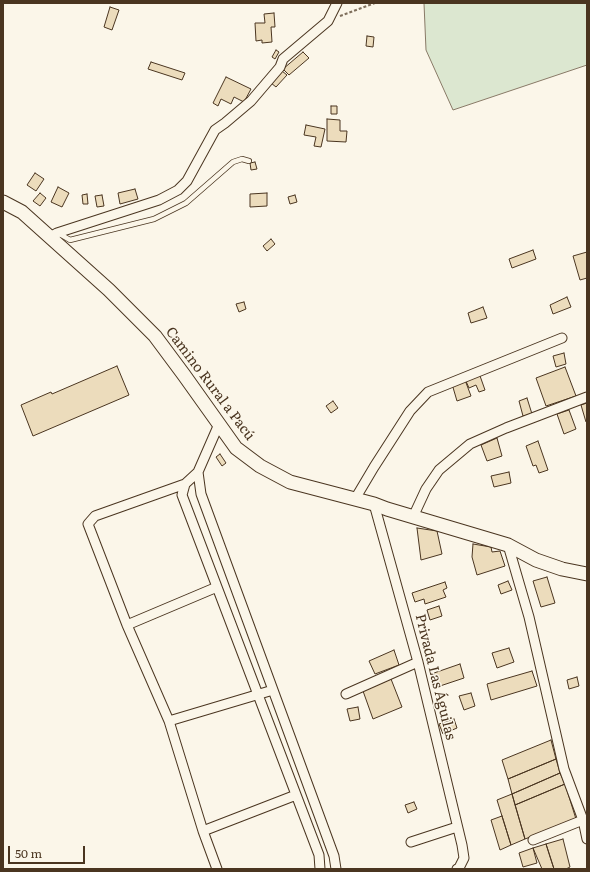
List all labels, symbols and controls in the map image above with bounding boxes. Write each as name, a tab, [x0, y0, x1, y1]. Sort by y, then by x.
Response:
street label: Camino Rural a Pacú	[162, 324, 258, 444]
street label: Privada Las Águilas	[411, 612, 459, 742]
scale bar	[10, 838, 87, 864]
text: 50 m	[15, 844, 42, 862]

